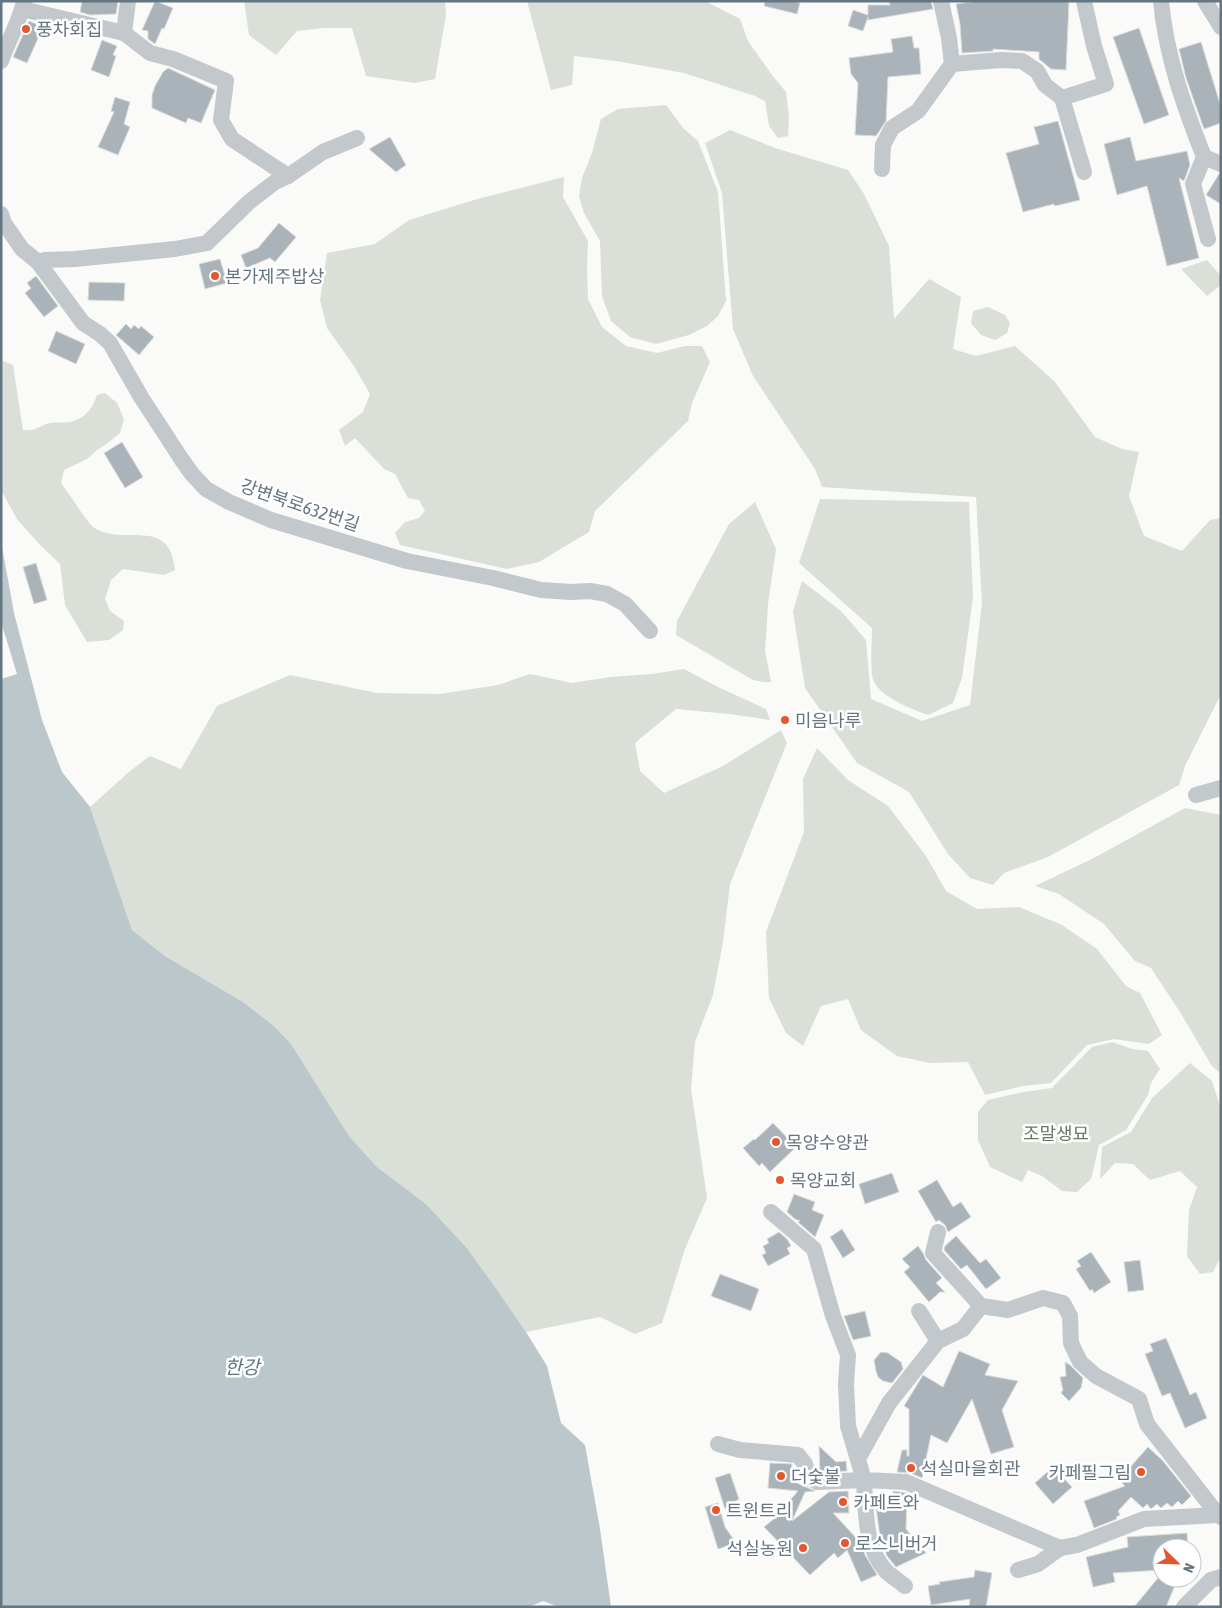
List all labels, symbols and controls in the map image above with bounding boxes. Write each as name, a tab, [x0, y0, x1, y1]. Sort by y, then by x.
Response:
place label: 풍차회집	[36, 19, 102, 40]
marker: 풍차회집	[20, 23, 32, 35]
place label: 본가제주밥상	[225, 266, 324, 287]
marker: 본가제주밥상	[209, 270, 221, 282]
street label: 강변북로632번길	[238, 475, 362, 535]
place label: 미음나루	[795, 710, 861, 731]
marker: 미음나루	[779, 714, 791, 726]
park label: 조말생묘	[1023, 1123, 1089, 1144]
place label: 목양수양관	[786, 1132, 869, 1153]
marker: 목양수양관	[770, 1136, 782, 1148]
place label: 목양교회	[790, 1170, 856, 1191]
marker: 목양교회	[774, 1174, 786, 1186]
water label: 한강	[225, 1356, 262, 1378]
place label: 석실마을회관	[921, 1458, 1021, 1479]
marker: 석실마을회관	[905, 1462, 917, 1474]
place label: 카페필그림	[1048, 1462, 1131, 1483]
place label: 더숯불	[791, 1466, 841, 1487]
marker: 카페필그림	[1135, 1466, 1147, 1478]
marker: 더숯불	[775, 1470, 787, 1482]
place label: 카페트와	[853, 1492, 919, 1513]
marker: 카페트와	[837, 1496, 849, 1508]
place label: 트윈트리	[726, 1500, 792, 1521]
marker: 트윈트리	[710, 1504, 722, 1516]
place label: 로스니버거	[855, 1533, 938, 1554]
marker: 로스니버거	[839, 1537, 851, 1549]
place label: 석실농원	[727, 1538, 793, 1559]
north arrow	[1152, 1538, 1202, 1588]
marker: 석실농원	[797, 1542, 809, 1554]
text: N	[1180, 1561, 1198, 1575]

